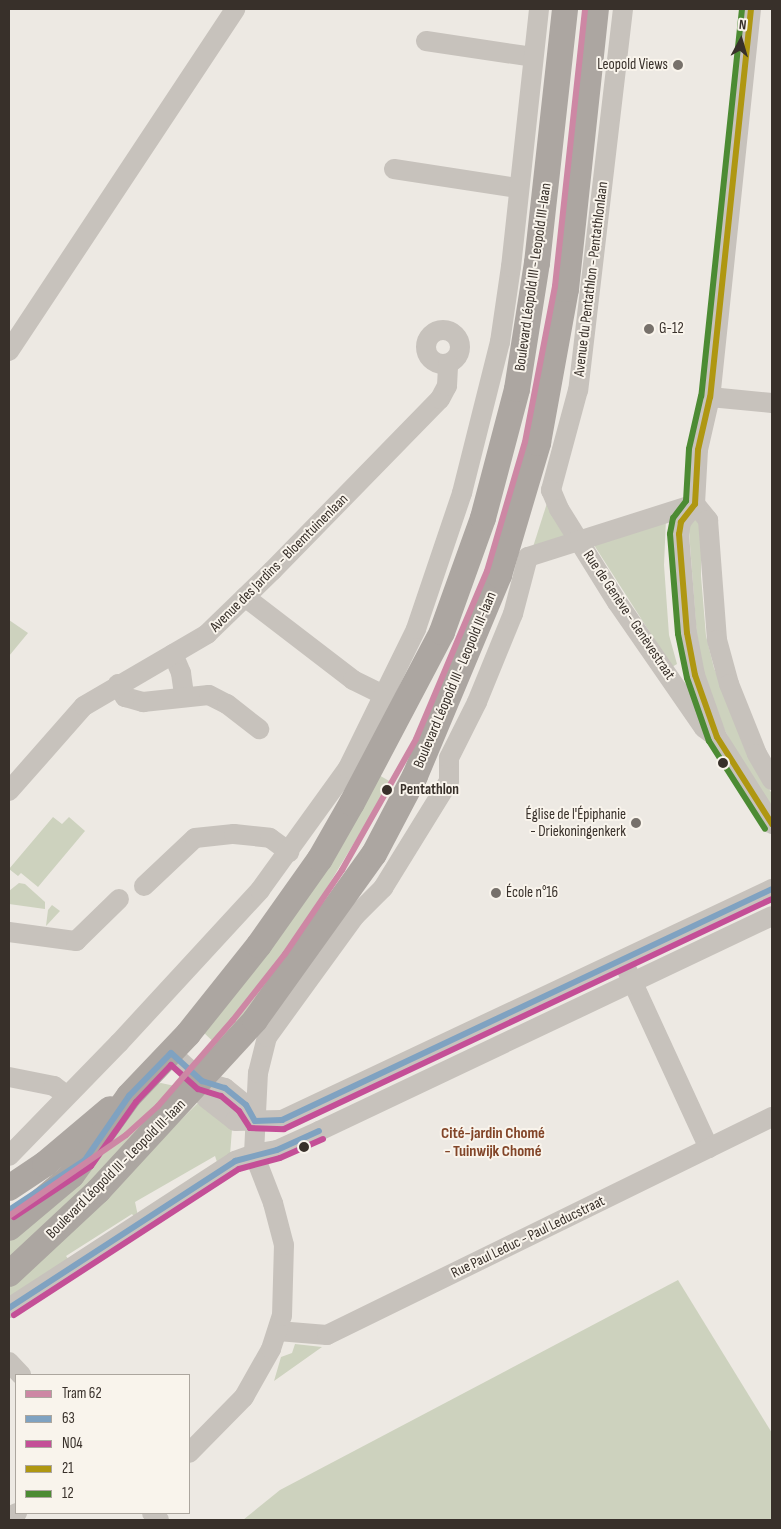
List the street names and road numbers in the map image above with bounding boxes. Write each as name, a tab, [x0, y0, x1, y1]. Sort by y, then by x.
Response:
street label: Avenue du Pentathlon - Pentathlonlaan	[570, 181, 612, 377]
street label: Boulevard Léopold III - Leopold III-laan	[511, 182, 555, 372]
street label: Avenue des Jardins - Bloemtuinenlaan	[206, 490, 352, 636]
street label: Rue de Genève - Genèvestraat	[579, 547, 679, 683]
street label: Boulevard Léopold III - Leopold III-laan	[410, 589, 500, 771]
street label: Boulevard Léopold III - Leopold III-laan	[43, 1096, 189, 1242]
street label: Rue Paul Leduc - Paul Leducstraat	[448, 1192, 608, 1282]

